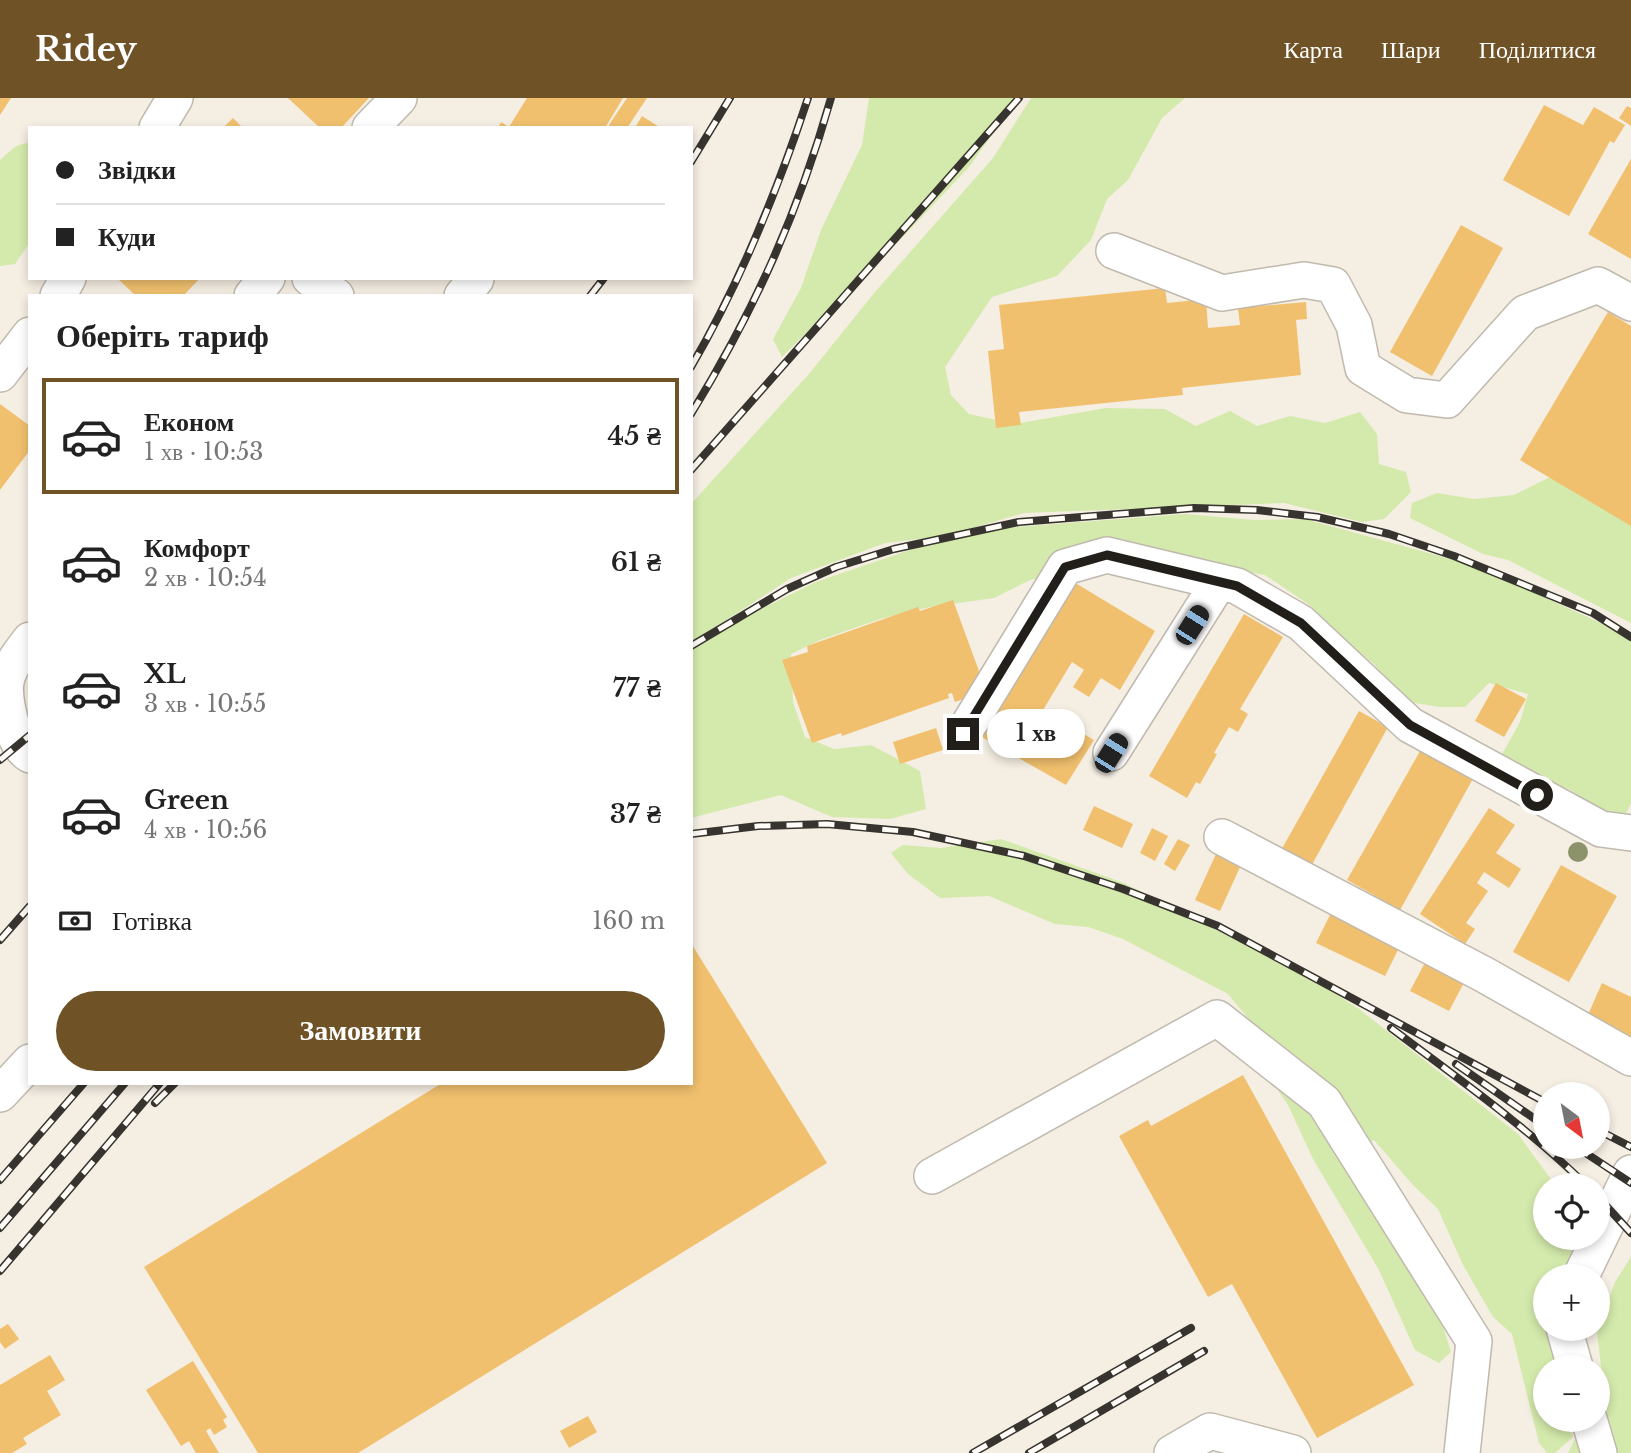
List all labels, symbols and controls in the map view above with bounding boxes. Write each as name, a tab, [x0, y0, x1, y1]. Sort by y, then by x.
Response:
text: Ridey	[35, 29, 137, 70]
text: Карта	[1283, 35, 1343, 64]
text: Шари	[1381, 35, 1441, 64]
text: Поділитися	[1479, 35, 1596, 64]
text: Звідки	[98, 154, 176, 186]
text: Куди	[98, 221, 156, 253]
text: Оберіть тариф	[56, 316, 269, 356]
icon: car	[60, 405, 123, 468]
text: Економ	[144, 406, 234, 438]
text: 45 ₴	[608, 420, 661, 452]
text: 1 хв · 10:53	[144, 438, 263, 466]
icon: car	[60, 531, 123, 594]
text: Комфорт	[144, 532, 250, 564]
text: 61 ₴	[611, 546, 661, 578]
text: 2 хв · 10:54	[144, 564, 267, 592]
car	[1172, 602, 1213, 648]
icon: car	[60, 657, 123, 720]
text: XL	[144, 658, 186, 690]
text: 77 ₴	[613, 672, 661, 704]
text: 3 хв · 10:55	[144, 690, 266, 718]
callout: 1 хв	[988, 710, 1086, 758]
route end	[947, 718, 979, 750]
text: 1 хв	[1016, 719, 1056, 747]
car	[1091, 730, 1132, 776]
route start	[1521, 779, 1553, 811]
icon: car	[60, 783, 123, 846]
text: Green	[144, 784, 229, 816]
text: 37 ₴	[610, 798, 661, 830]
text: 4 хв · 10:56	[144, 816, 267, 844]
icon: cash	[56, 902, 94, 940]
text: Готівка	[112, 905, 192, 937]
text: 160 m	[592, 907, 665, 935]
button: Замовити	[56, 991, 665, 1071]
north arrow	[1533, 1082, 1610, 1158]
map controls	[1533, 1082, 1610, 1432]
button: locate	[1533, 1173, 1610, 1250]
button: +	[1533, 1264, 1610, 1341]
button: −	[1533, 1355, 1610, 1432]

